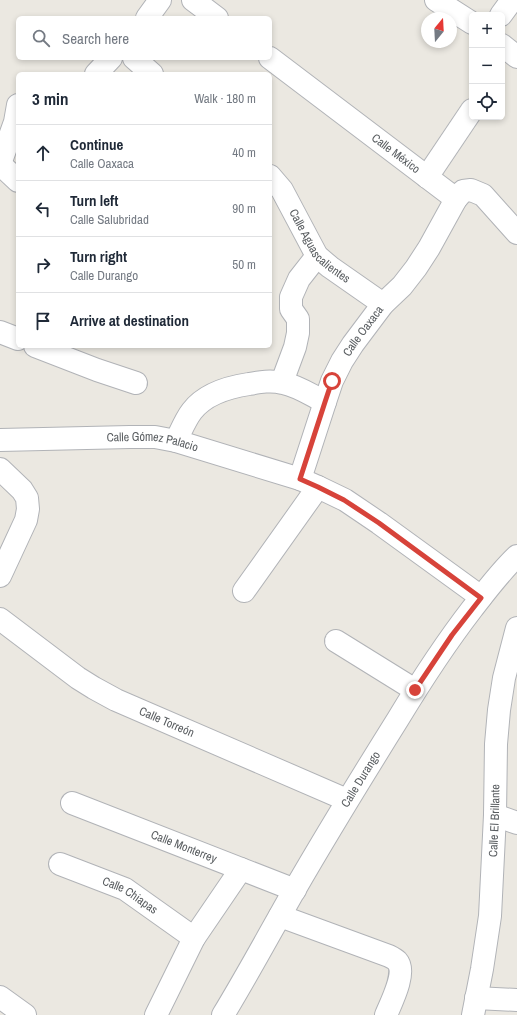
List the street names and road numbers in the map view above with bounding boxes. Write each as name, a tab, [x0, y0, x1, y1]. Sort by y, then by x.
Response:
street label: Calle México	[368, 130, 423, 177]
street label: Calle Aguascalientes	[285, 206, 353, 287]
street label: Calle Oaxaca	[339, 302, 387, 359]
street label: Calle Gómez Palacio	[106, 429, 200, 455]
street label: Calle Torreón	[137, 703, 197, 741]
street label: Calle Durango	[337, 748, 384, 810]
street label: Calle El Brillante	[485, 784, 503, 857]
street label: Calle Monterrey	[148, 827, 219, 867]
street label: Calle Chiapas	[100, 873, 161, 918]

